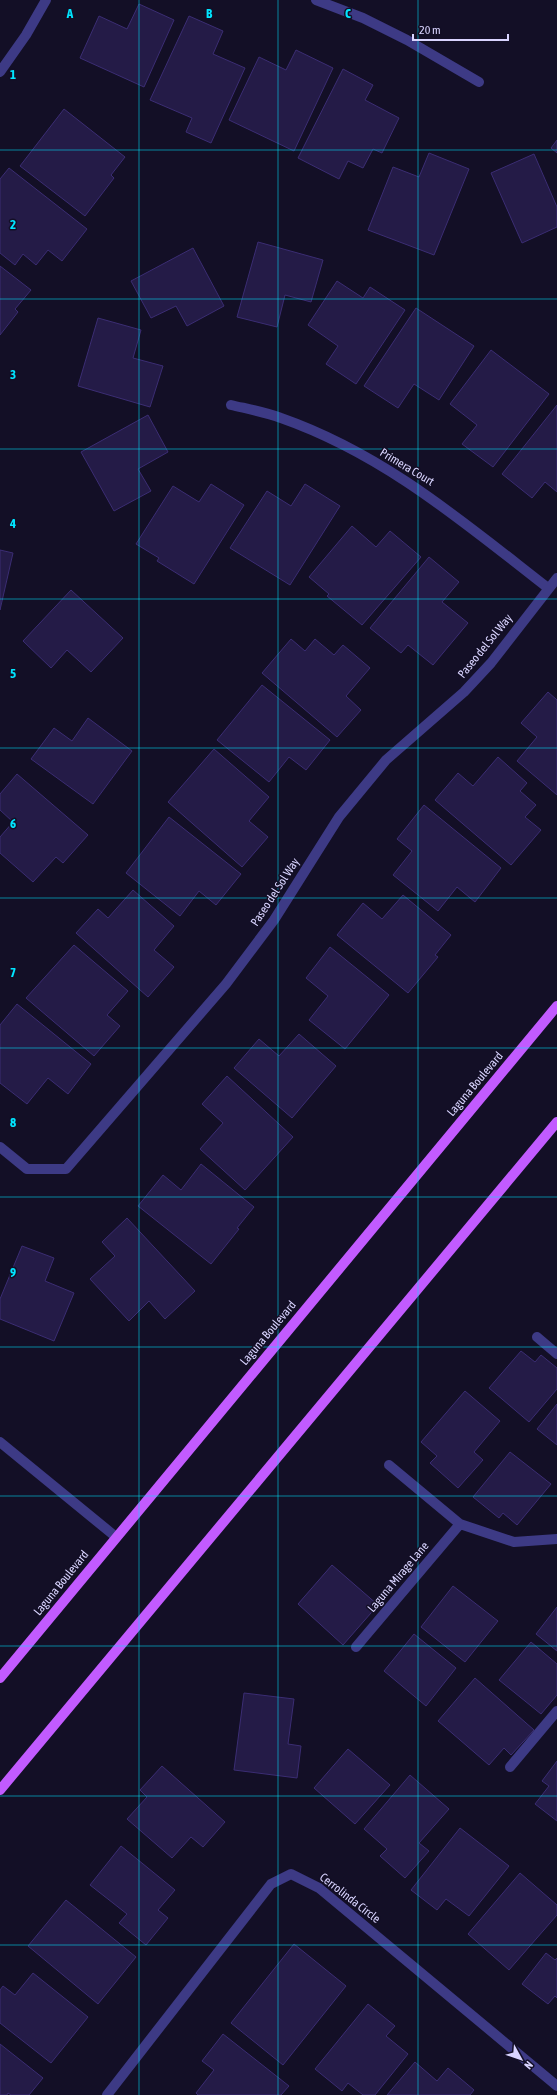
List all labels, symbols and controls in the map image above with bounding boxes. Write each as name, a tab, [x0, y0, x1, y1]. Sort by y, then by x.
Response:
text: A	[66, 6, 74, 21]
text: B	[206, 6, 213, 21]
text: C	[345, 6, 351, 21]
scale bar	[413, 16, 508, 42]
text: 20 m	[419, 23, 441, 37]
text: 1	[10, 67, 16, 82]
text: 2	[10, 217, 16, 232]
text: 3	[10, 367, 16, 382]
street label: Primera Court	[377, 445, 437, 489]
text: 4	[9, 516, 16, 531]
street label: Paseo del Sol Way	[455, 611, 515, 681]
text: 5	[10, 666, 16, 681]
text: 6	[10, 816, 16, 831]
street label: Paseo del Sol Way	[248, 855, 302, 929]
text: 7	[10, 965, 16, 980]
street label: Laguna Boulevard	[444, 1049, 506, 1119]
text: 8	[10, 1115, 16, 1130]
text: 9	[10, 1265, 16, 1280]
street label: Laguna Boulevard	[237, 1298, 299, 1368]
street label: Laguna Mirage Lane	[365, 1539, 431, 1615]
street label: Laguna Boulevard	[31, 1548, 91, 1618]
street label: Cerrolinda Circle	[317, 1870, 383, 1926]
north arrow	[501, 2039, 541, 2079]
text: N	[522, 2059, 535, 2072]

